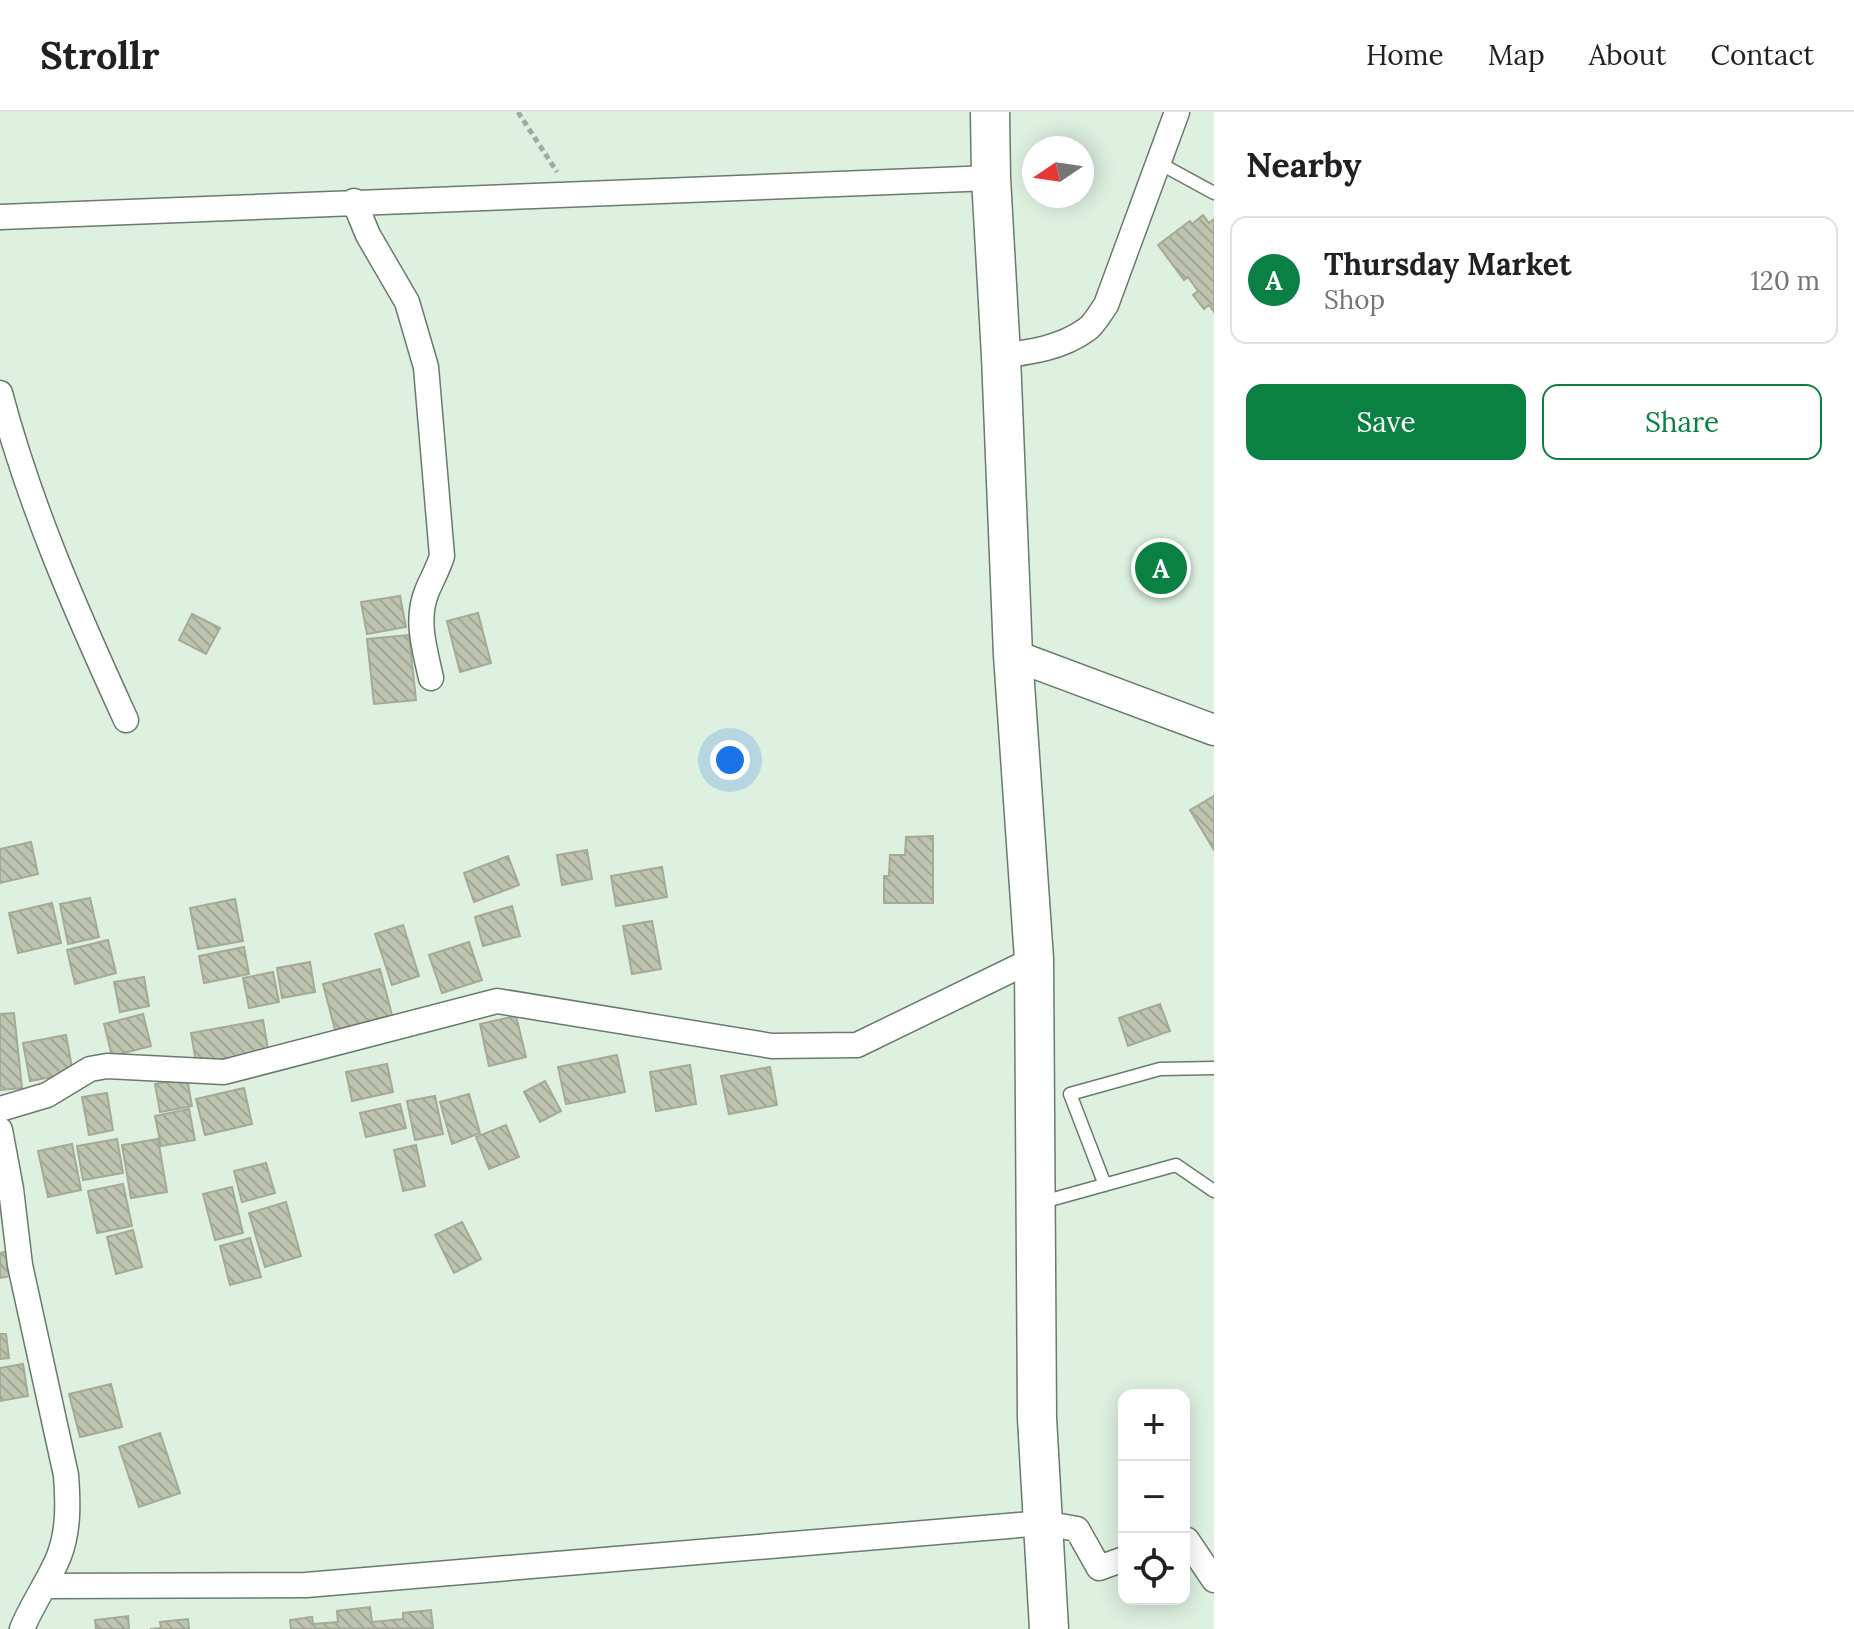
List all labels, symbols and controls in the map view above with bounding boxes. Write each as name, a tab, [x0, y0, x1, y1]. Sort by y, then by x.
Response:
text: Strollr	[40, 31, 159, 79]
text: Home	[1366, 37, 1444, 73]
text: Map	[1488, 37, 1545, 73]
text: About	[1589, 37, 1666, 73]
text: Contact	[1710, 37, 1814, 73]
north arrow	[1022, 136, 1094, 208]
text: Nearby	[1246, 143, 1362, 186]
text: Thursday Market	[1324, 245, 1571, 283]
text: A	[1265, 264, 1283, 297]
text: 120 m	[1750, 264, 1820, 297]
text: Shop	[1324, 283, 1385, 316]
button: Save	[1246, 384, 1526, 460]
button: Share	[1542, 384, 1822, 460]
pin: A	[1135, 538, 1187, 598]
your location	[710, 740, 750, 780]
map controls	[1118, 1389, 1190, 1605]
button: +	[1118, 1389, 1190, 1461]
button: −	[1118, 1461, 1190, 1533]
button: locate	[1118, 1533, 1190, 1605]

